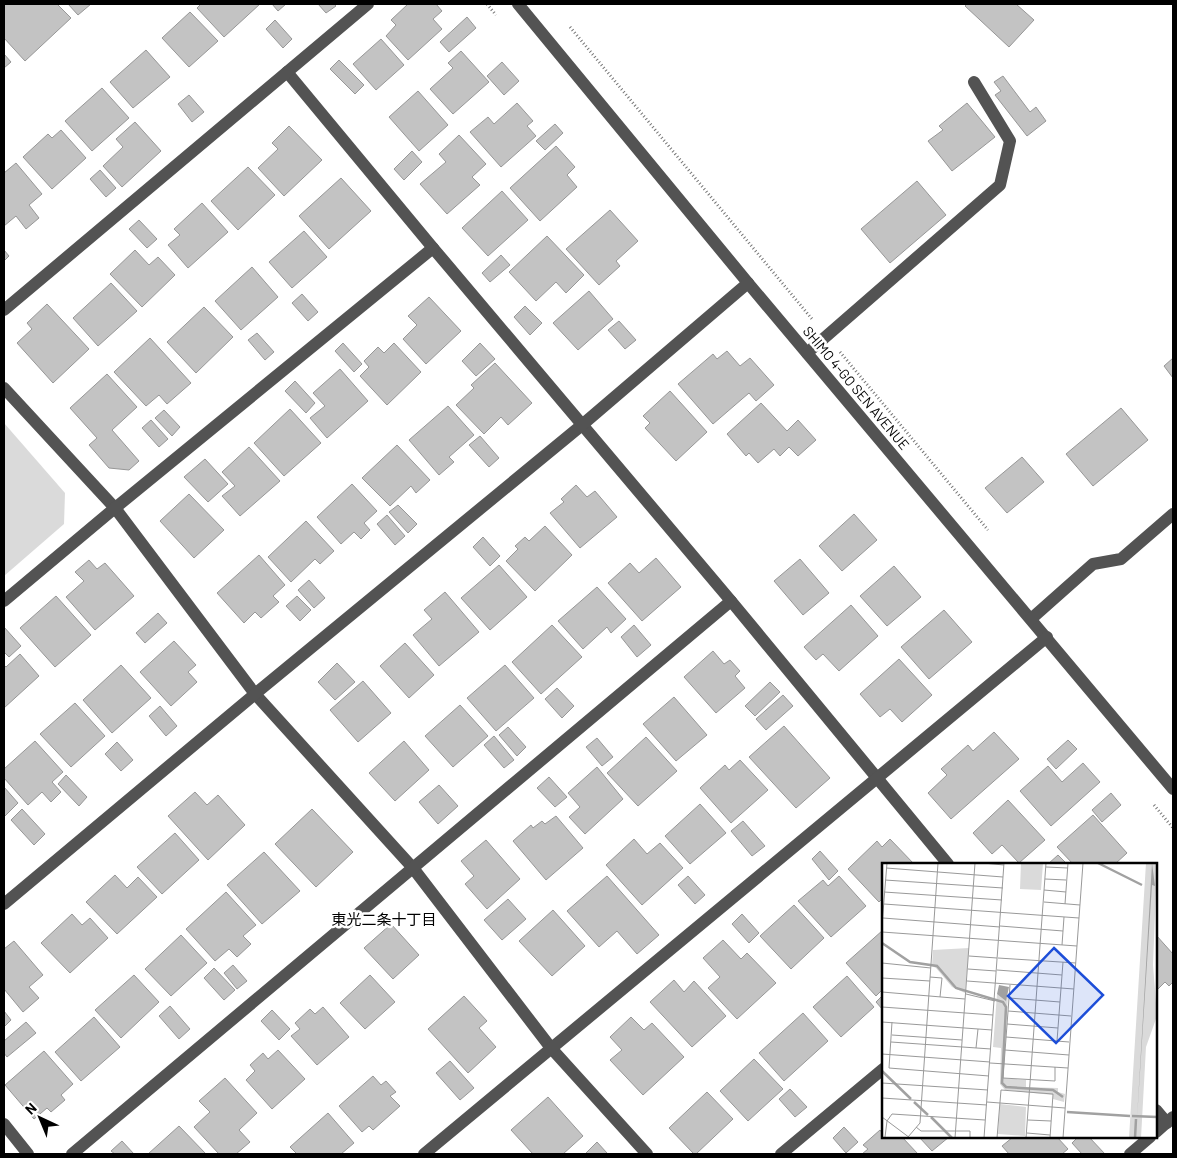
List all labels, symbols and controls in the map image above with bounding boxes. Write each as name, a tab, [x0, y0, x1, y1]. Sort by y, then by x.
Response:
street label: SHIMO 4-GO SEN AVENUE	[800, 322, 913, 453]
inset map	[882, 863, 1157, 1138]
district label: 東光二条十丁目	[331, 910, 437, 928]
north arrow	[15, 1093, 65, 1143]
text: N	[21, 1099, 40, 1118]

